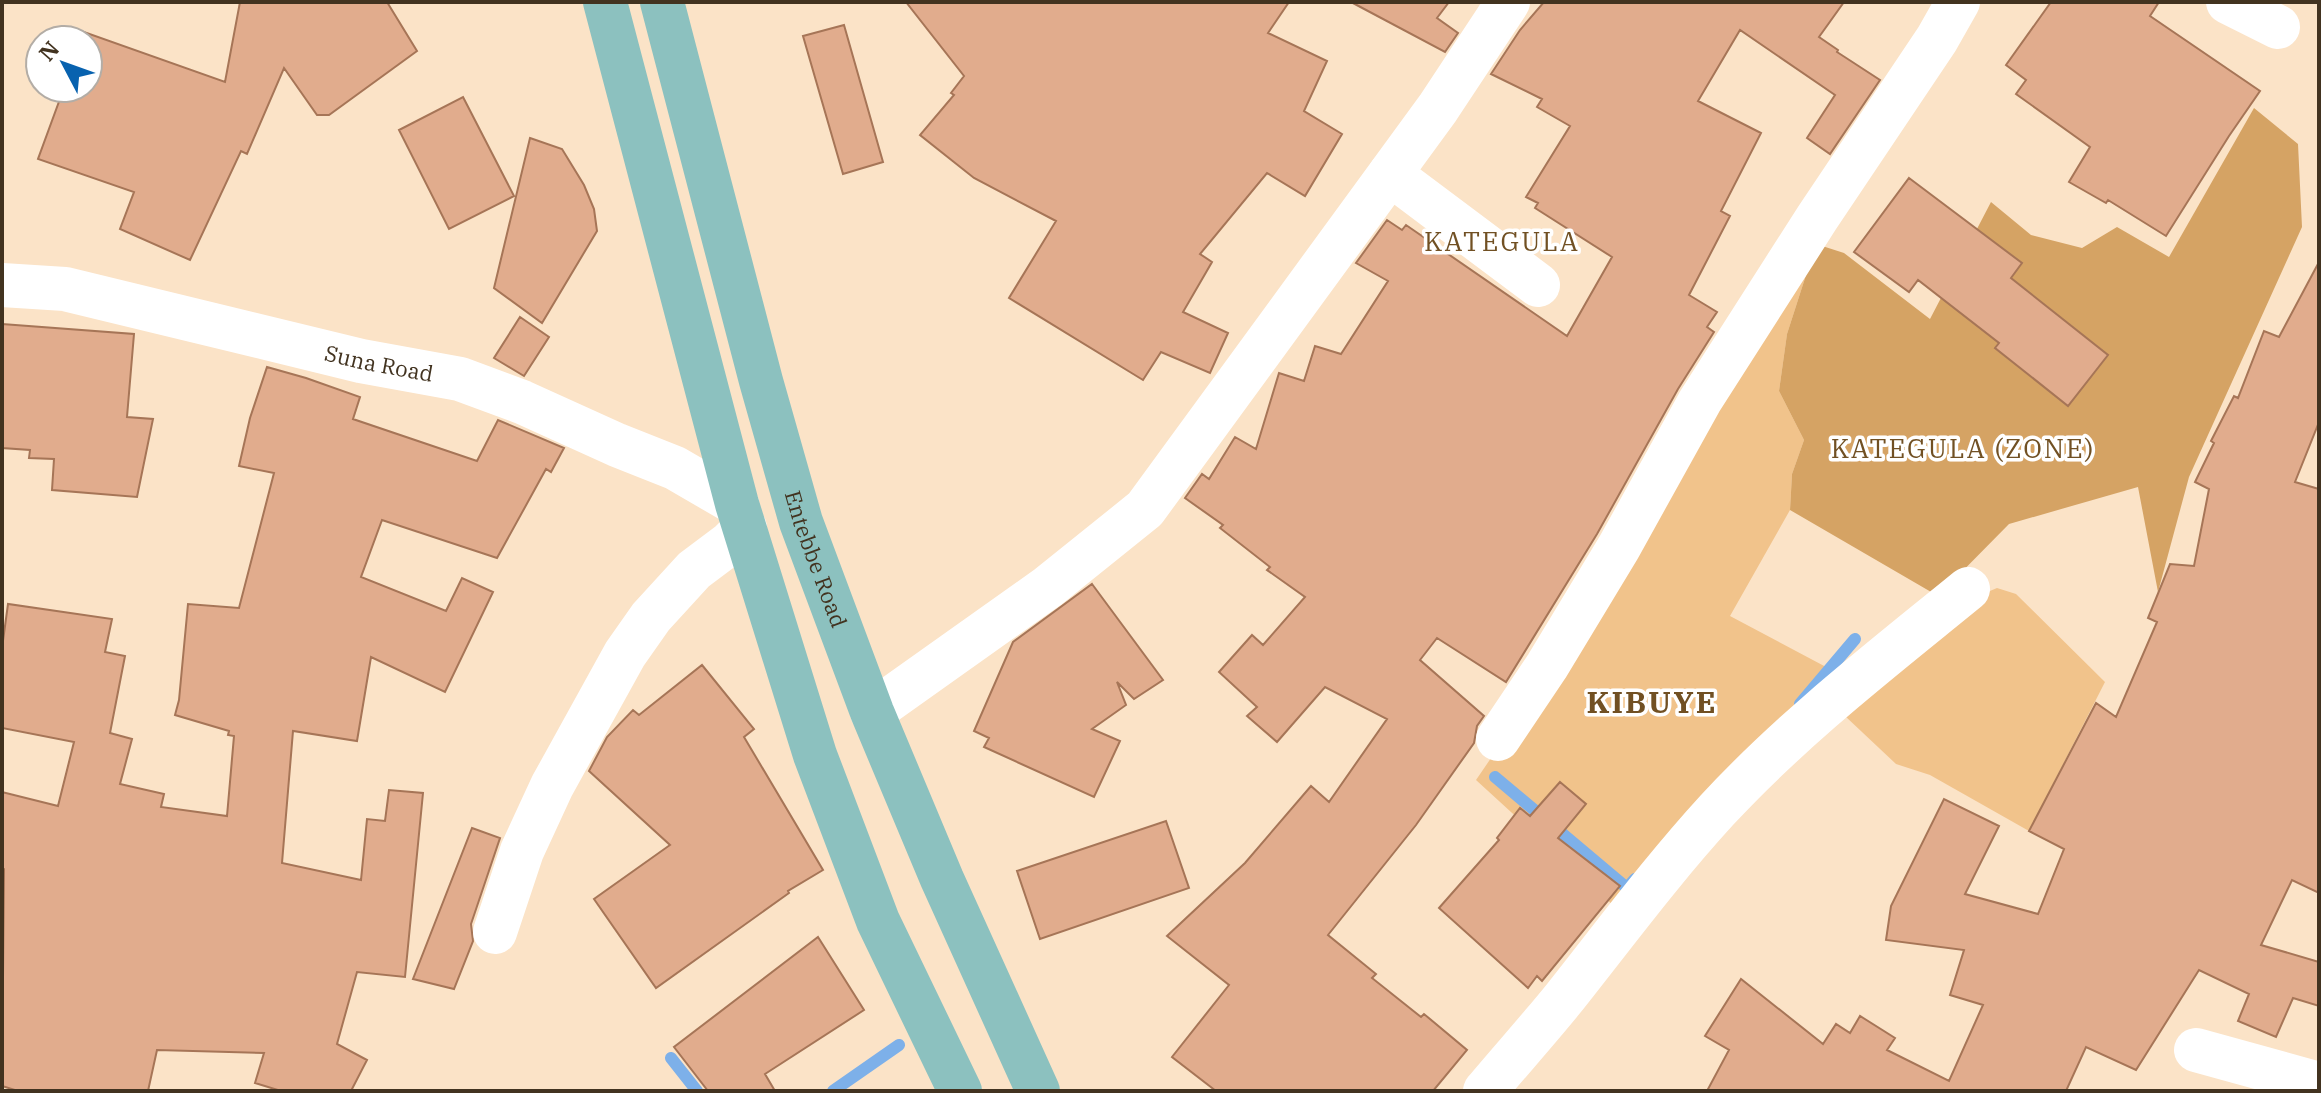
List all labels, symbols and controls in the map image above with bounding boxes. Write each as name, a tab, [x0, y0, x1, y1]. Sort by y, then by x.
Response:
north arrow	[24, 24, 104, 104]
text: N	[32, 34, 65, 67]
district label: KATEGULA	[1424, 224, 1580, 258]
street label: Suna Road	[322, 338, 436, 388]
district label: KATEGULA (ZONE)	[1831, 431, 2095, 465]
street label: Entebbe Road	[779, 487, 854, 631]
district label: KIBUYE	[1586, 682, 1718, 721]

